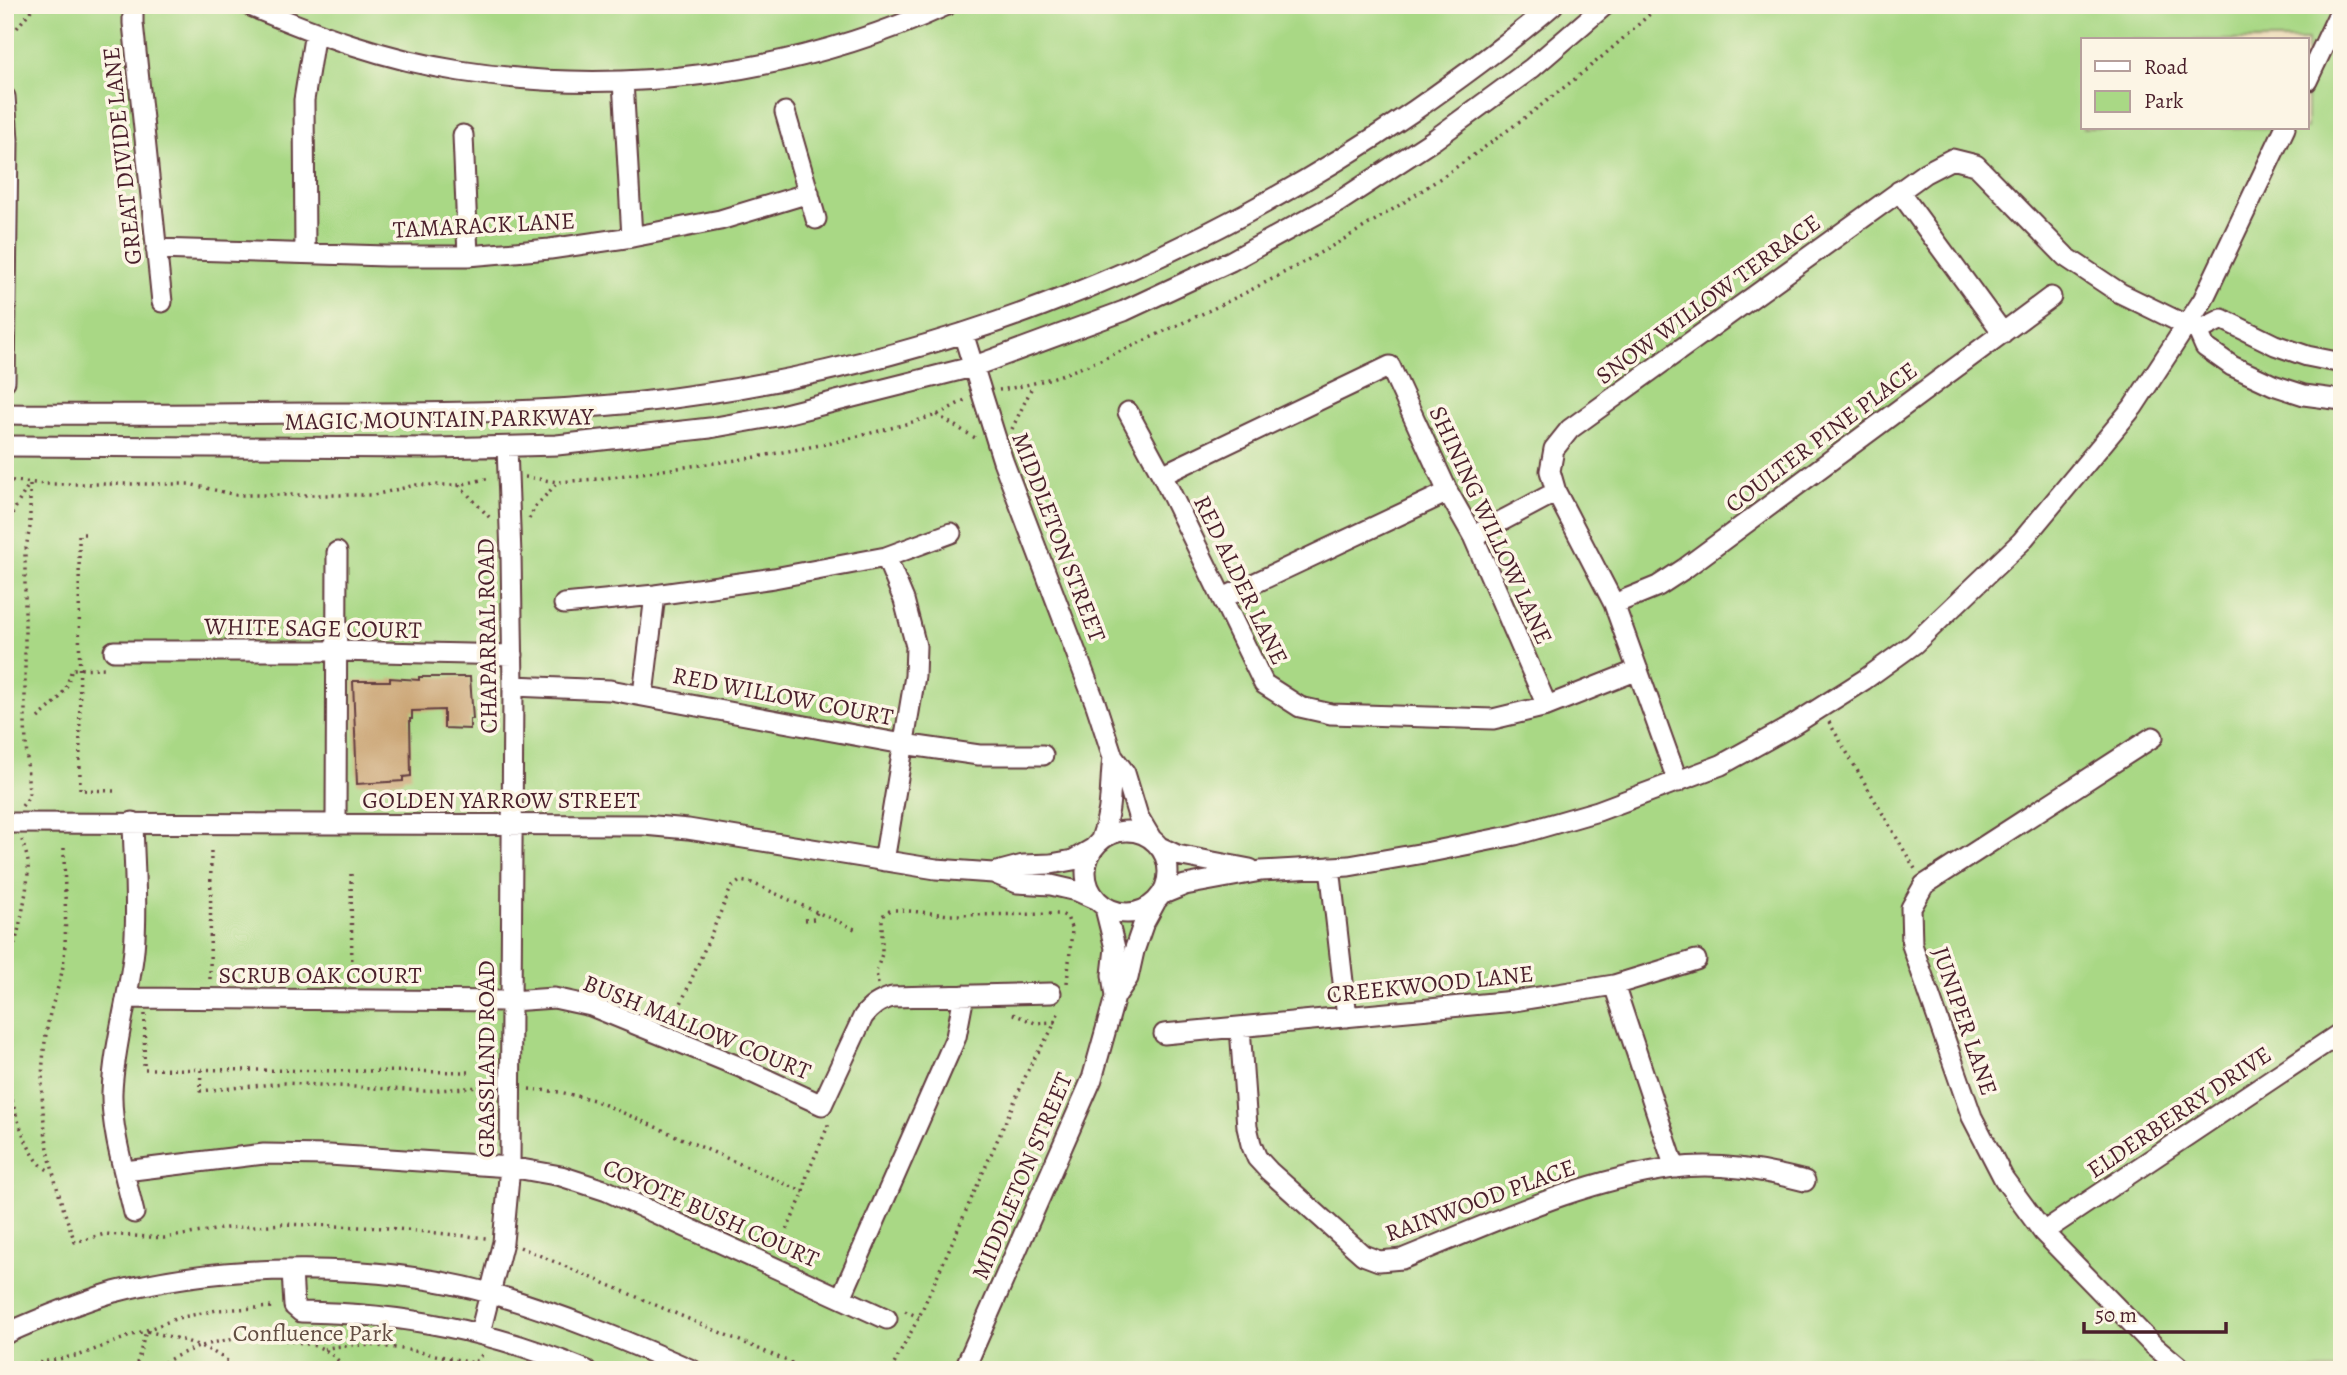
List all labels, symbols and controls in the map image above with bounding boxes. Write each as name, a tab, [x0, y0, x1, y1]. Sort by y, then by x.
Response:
legend	[2081, 38, 2308, 130]
street label: GREAT DIVIDE LANE	[95, 45, 149, 267]
text: Road	[2144, 53, 2188, 81]
text: Park	[2144, 87, 2184, 115]
street label: TAMARACK LANE	[392, 204, 576, 246]
street label: SNOW WILLOW TERRACE	[1589, 207, 1827, 391]
street label: COULTER PINE PLACE	[1718, 354, 1924, 520]
street label: MAGIC MOUNTAIN PARKWAY	[284, 400, 595, 438]
street label: SHINING WILLOW LANE	[1422, 401, 1560, 649]
street label: MIDDLETON STREET	[1004, 428, 1114, 646]
street label: RED ALDER LANE	[1186, 490, 1296, 670]
street label: CHAPARRAL ROAD	[469, 538, 505, 734]
street label: WHITE SAGE COURT	[203, 610, 422, 646]
street label: RED WILLOW COURT	[670, 659, 896, 733]
street label: GOLDEN YARROW STREET	[362, 784, 640, 816]
street label: JUNIPER LANE	[1925, 942, 2005, 1100]
street label: CREEKWOOD LANE	[1325, 957, 1535, 1011]
street label: SCRUB OAK COURT	[218, 959, 422, 991]
street label: GRASSLAND ROAD	[470, 960, 502, 1158]
street label: BUSH MALLOW COURT	[578, 967, 816, 1087]
street label: ELDERBERRY DRIVE	[2080, 1038, 2278, 1186]
street label: MIDDLETON STREET	[964, 1068, 1080, 1284]
street label: COYOTE BUSH COURT	[598, 1151, 824, 1275]
street label: RAINWOOD PLACE	[1381, 1151, 1579, 1249]
scale bar	[2084, 1291, 2226, 1335]
text: 50 m	[2095, 1301, 2137, 1329]
park label: Confluence Park	[233, 1317, 393, 1349]

